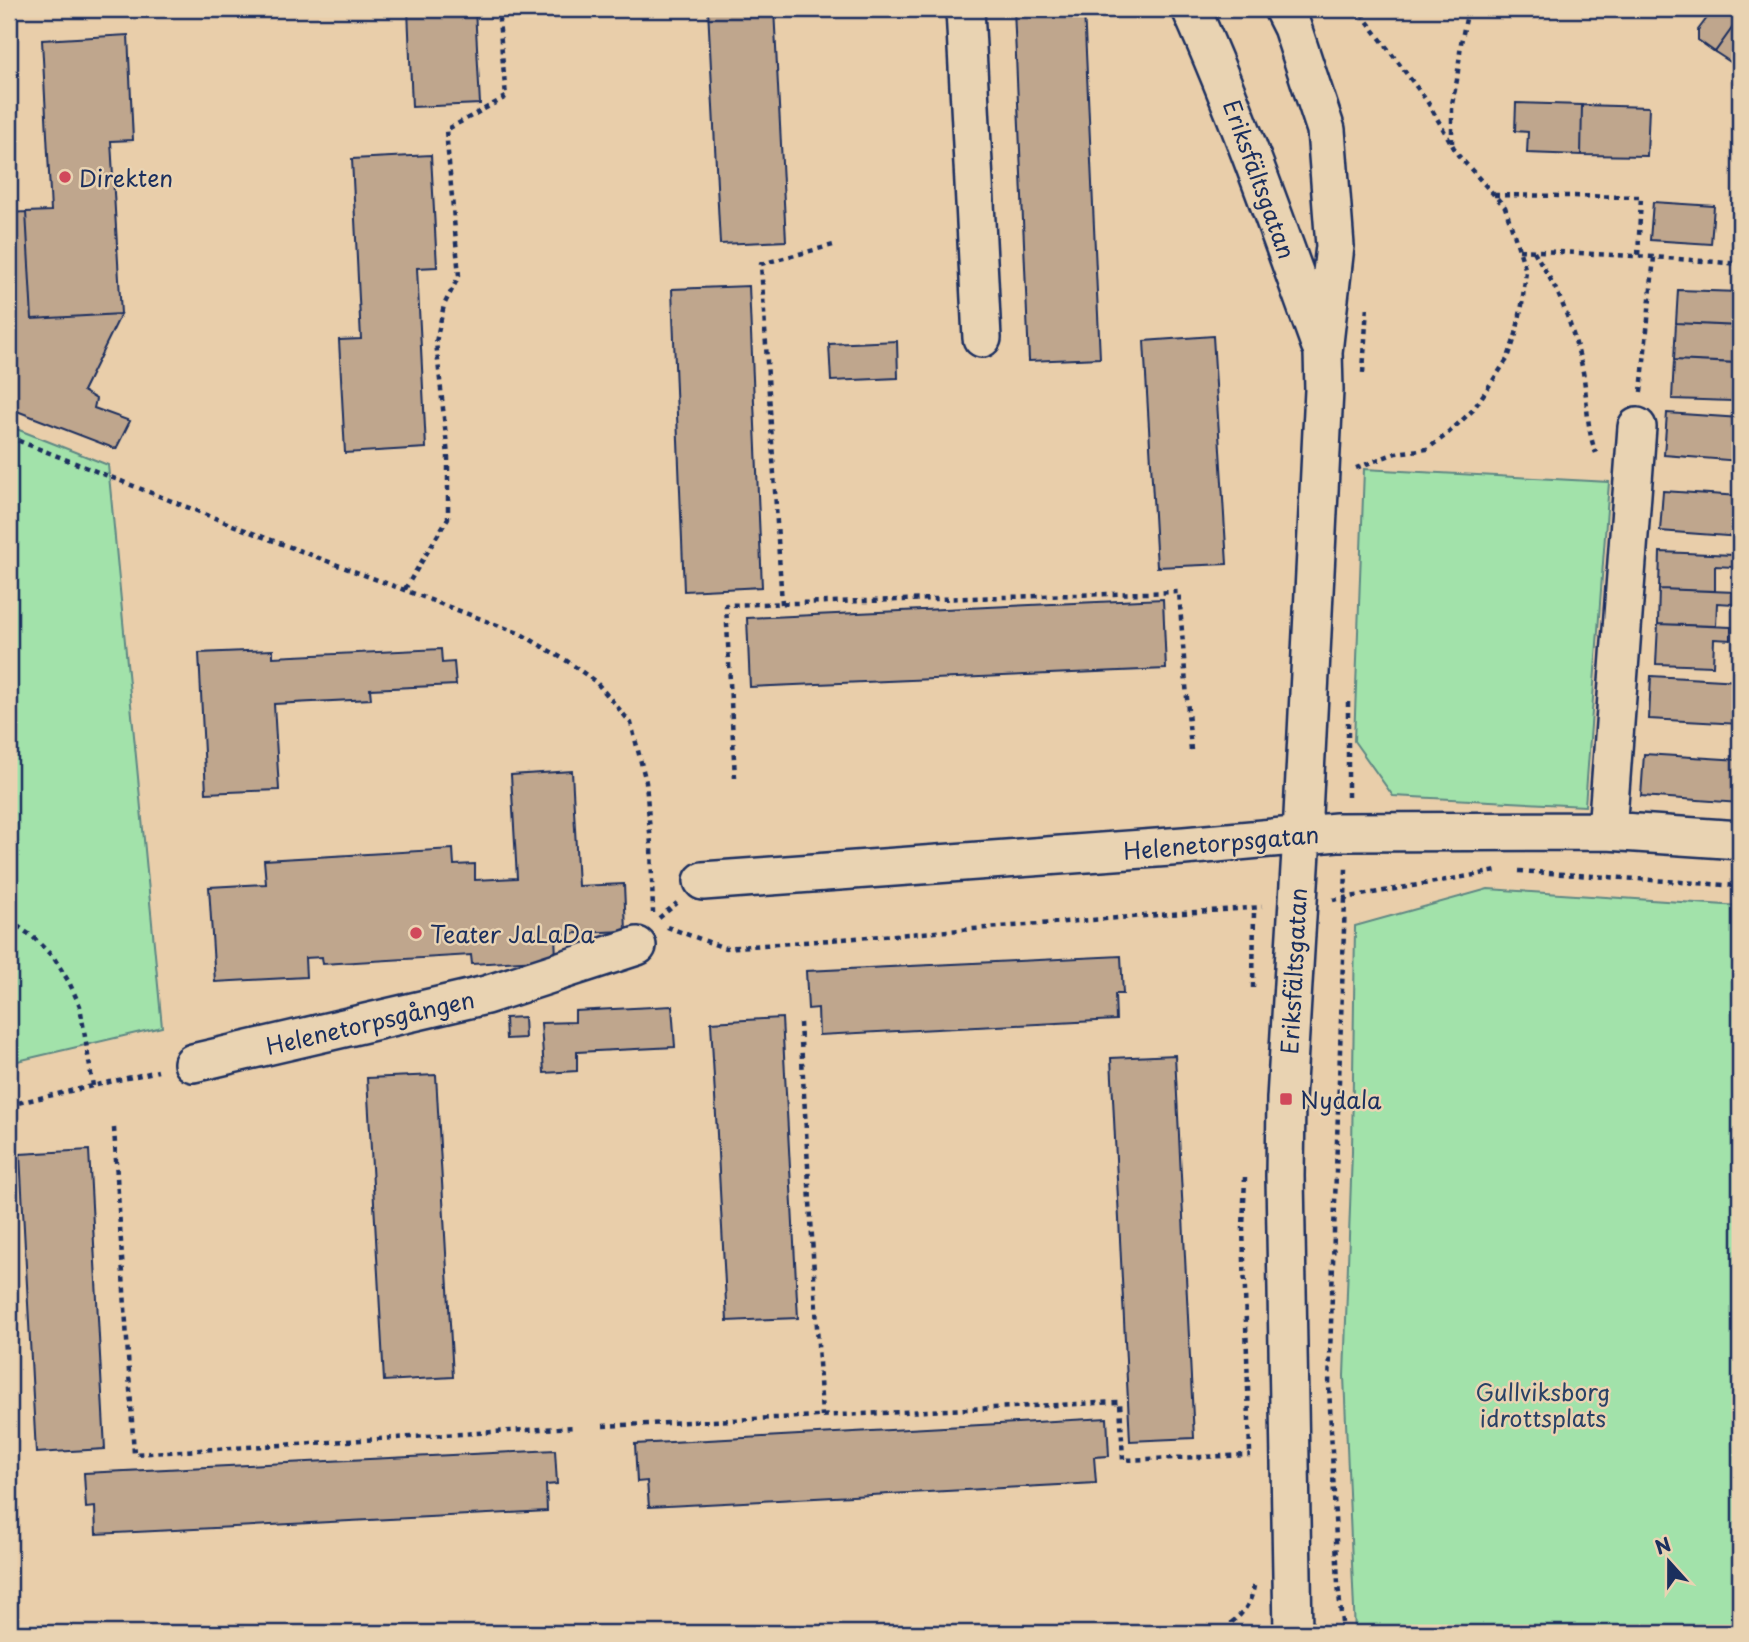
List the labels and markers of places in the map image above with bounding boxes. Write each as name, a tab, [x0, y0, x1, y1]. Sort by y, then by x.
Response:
place label: Direkten	[79, 160, 173, 195]
marker: Direkten	[57, 169, 73, 185]
place label: Teater JaLaDa	[430, 916, 595, 951]
marker: Teater JaLaDa	[408, 925, 424, 941]
place label: Nydala	[1300, 1082, 1382, 1117]
marker: Nydala	[1278, 1091, 1294, 1107]

